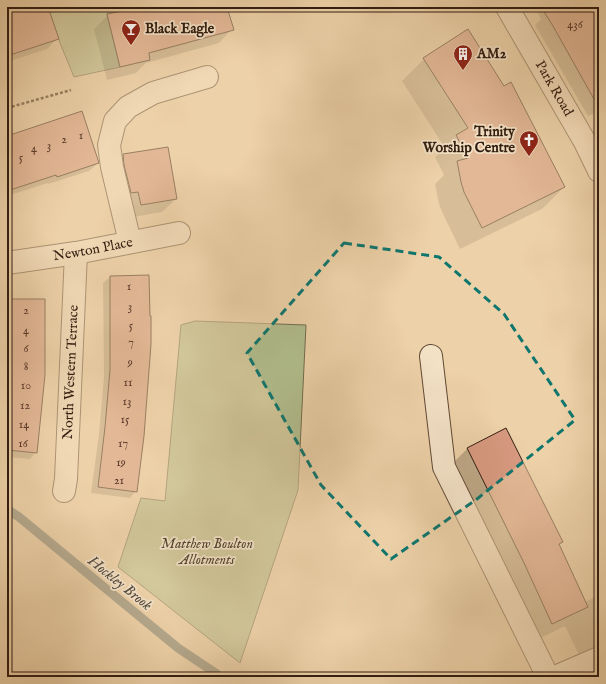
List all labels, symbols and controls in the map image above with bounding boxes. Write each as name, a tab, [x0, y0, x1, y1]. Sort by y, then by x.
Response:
house number: 436	[567, 17, 584, 32]
bar icon: Black Eagle	[120, 18, 142, 46]
place label: Black Eagle	[145, 20, 215, 38]
building icon: AM2	[452, 43, 474, 71]
place label: AM2	[476, 45, 507, 63]
street label: Park Road	[531, 57, 577, 120]
place label: Trinity Worship Centre	[422, 123, 516, 157]
house number: 1	[79, 128, 83, 143]
church icon: Trinity Worship Centre	[518, 129, 540, 157]
house number: 2	[61, 132, 67, 147]
house number: 3	[47, 138, 51, 153]
house number: 4	[31, 141, 37, 156]
house number: 5	[19, 150, 24, 165]
street label: Newton Place	[52, 233, 135, 265]
house number: 1	[127, 279, 131, 294]
house number: 3	[128, 299, 132, 314]
house number: 2	[23, 303, 29, 318]
street label: North Western Terrace	[59, 304, 83, 440]
house number: 5	[129, 318, 134, 333]
house number: 4	[23, 323, 29, 338]
house number: 7	[128, 335, 134, 350]
house number: 6	[23, 341, 29, 356]
house number: 9	[126, 355, 133, 370]
house number: 8	[24, 359, 29, 374]
house number: 11	[124, 375, 132, 390]
house number: 10	[21, 378, 31, 393]
house number: 13	[123, 394, 131, 409]
house number: 12	[20, 398, 30, 413]
house number: 15	[121, 412, 130, 427]
house number: 14	[19, 417, 29, 432]
house number: 16	[18, 436, 29, 451]
house number: 17	[118, 436, 128, 451]
house number: 19	[116, 455, 126, 470]
house number: 21	[114, 473, 124, 488]
park label: Matthew Boulton Allotments	[161, 535, 253, 569]
water label: Hockley Brook	[83, 551, 156, 615]

